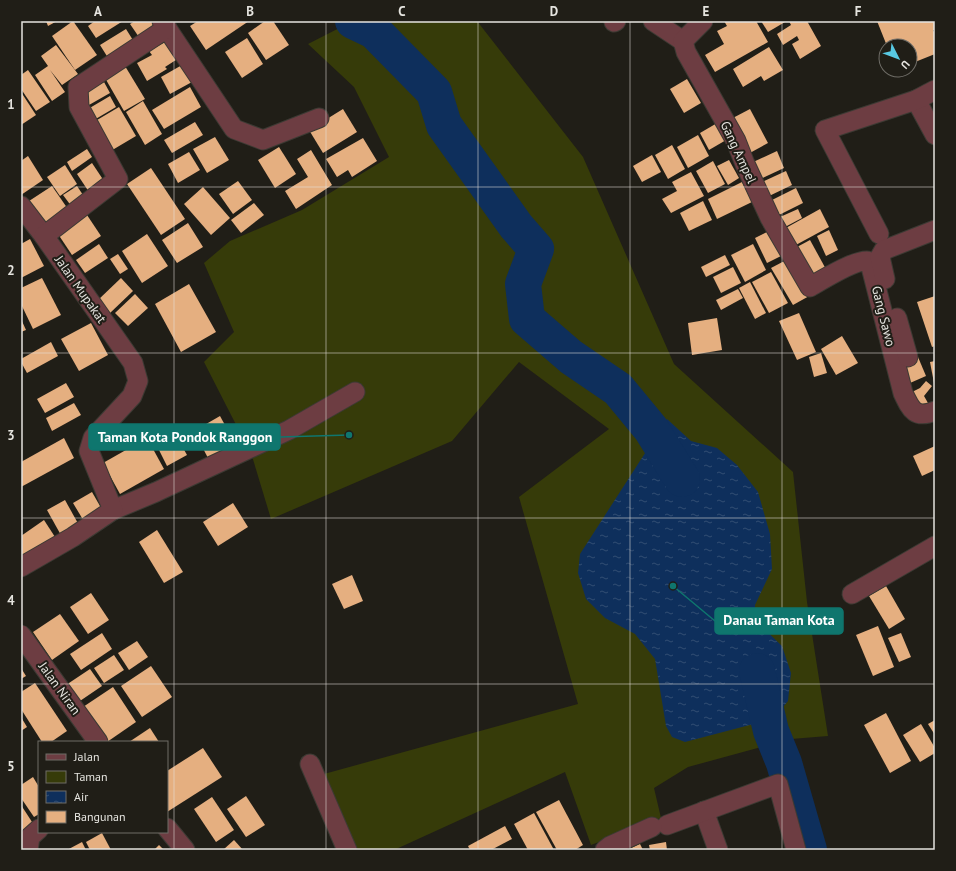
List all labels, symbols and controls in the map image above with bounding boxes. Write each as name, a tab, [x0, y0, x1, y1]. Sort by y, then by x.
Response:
text: A	[94, 3, 102, 20]
text: B	[246, 3, 254, 20]
text: C	[398, 3, 406, 20]
text: D	[550, 3, 558, 20]
text: E	[703, 3, 710, 20]
text: F	[855, 3, 862, 20]
north arrow	[878, 38, 918, 78]
text: U	[898, 57, 913, 72]
text: 1	[7, 96, 15, 113]
street label: Gang Ampel	[717, 118, 761, 186]
street label: Jalan Mupakat	[50, 251, 111, 327]
text: 2	[7, 262, 15, 279]
street label: Gang Sawo	[868, 284, 899, 348]
callout: Taman Kota Pondok Ranggon	[89, 424, 280, 450]
text: 3	[7, 427, 15, 444]
text: Taman Kota Pondok Ranggon	[98, 428, 272, 446]
text: 4	[7, 592, 15, 609]
callout: Danau Taman Kota	[715, 608, 843, 634]
text: Danau Taman Kota	[723, 611, 835, 629]
street label: Jalan Niran	[34, 658, 84, 718]
legend	[38, 741, 168, 833]
text: Jalan	[73, 749, 99, 764]
text: 5	[7, 758, 15, 775]
text: Taman	[74, 769, 108, 784]
text: Air	[74, 789, 88, 804]
text: Bangunan	[74, 809, 126, 824]

